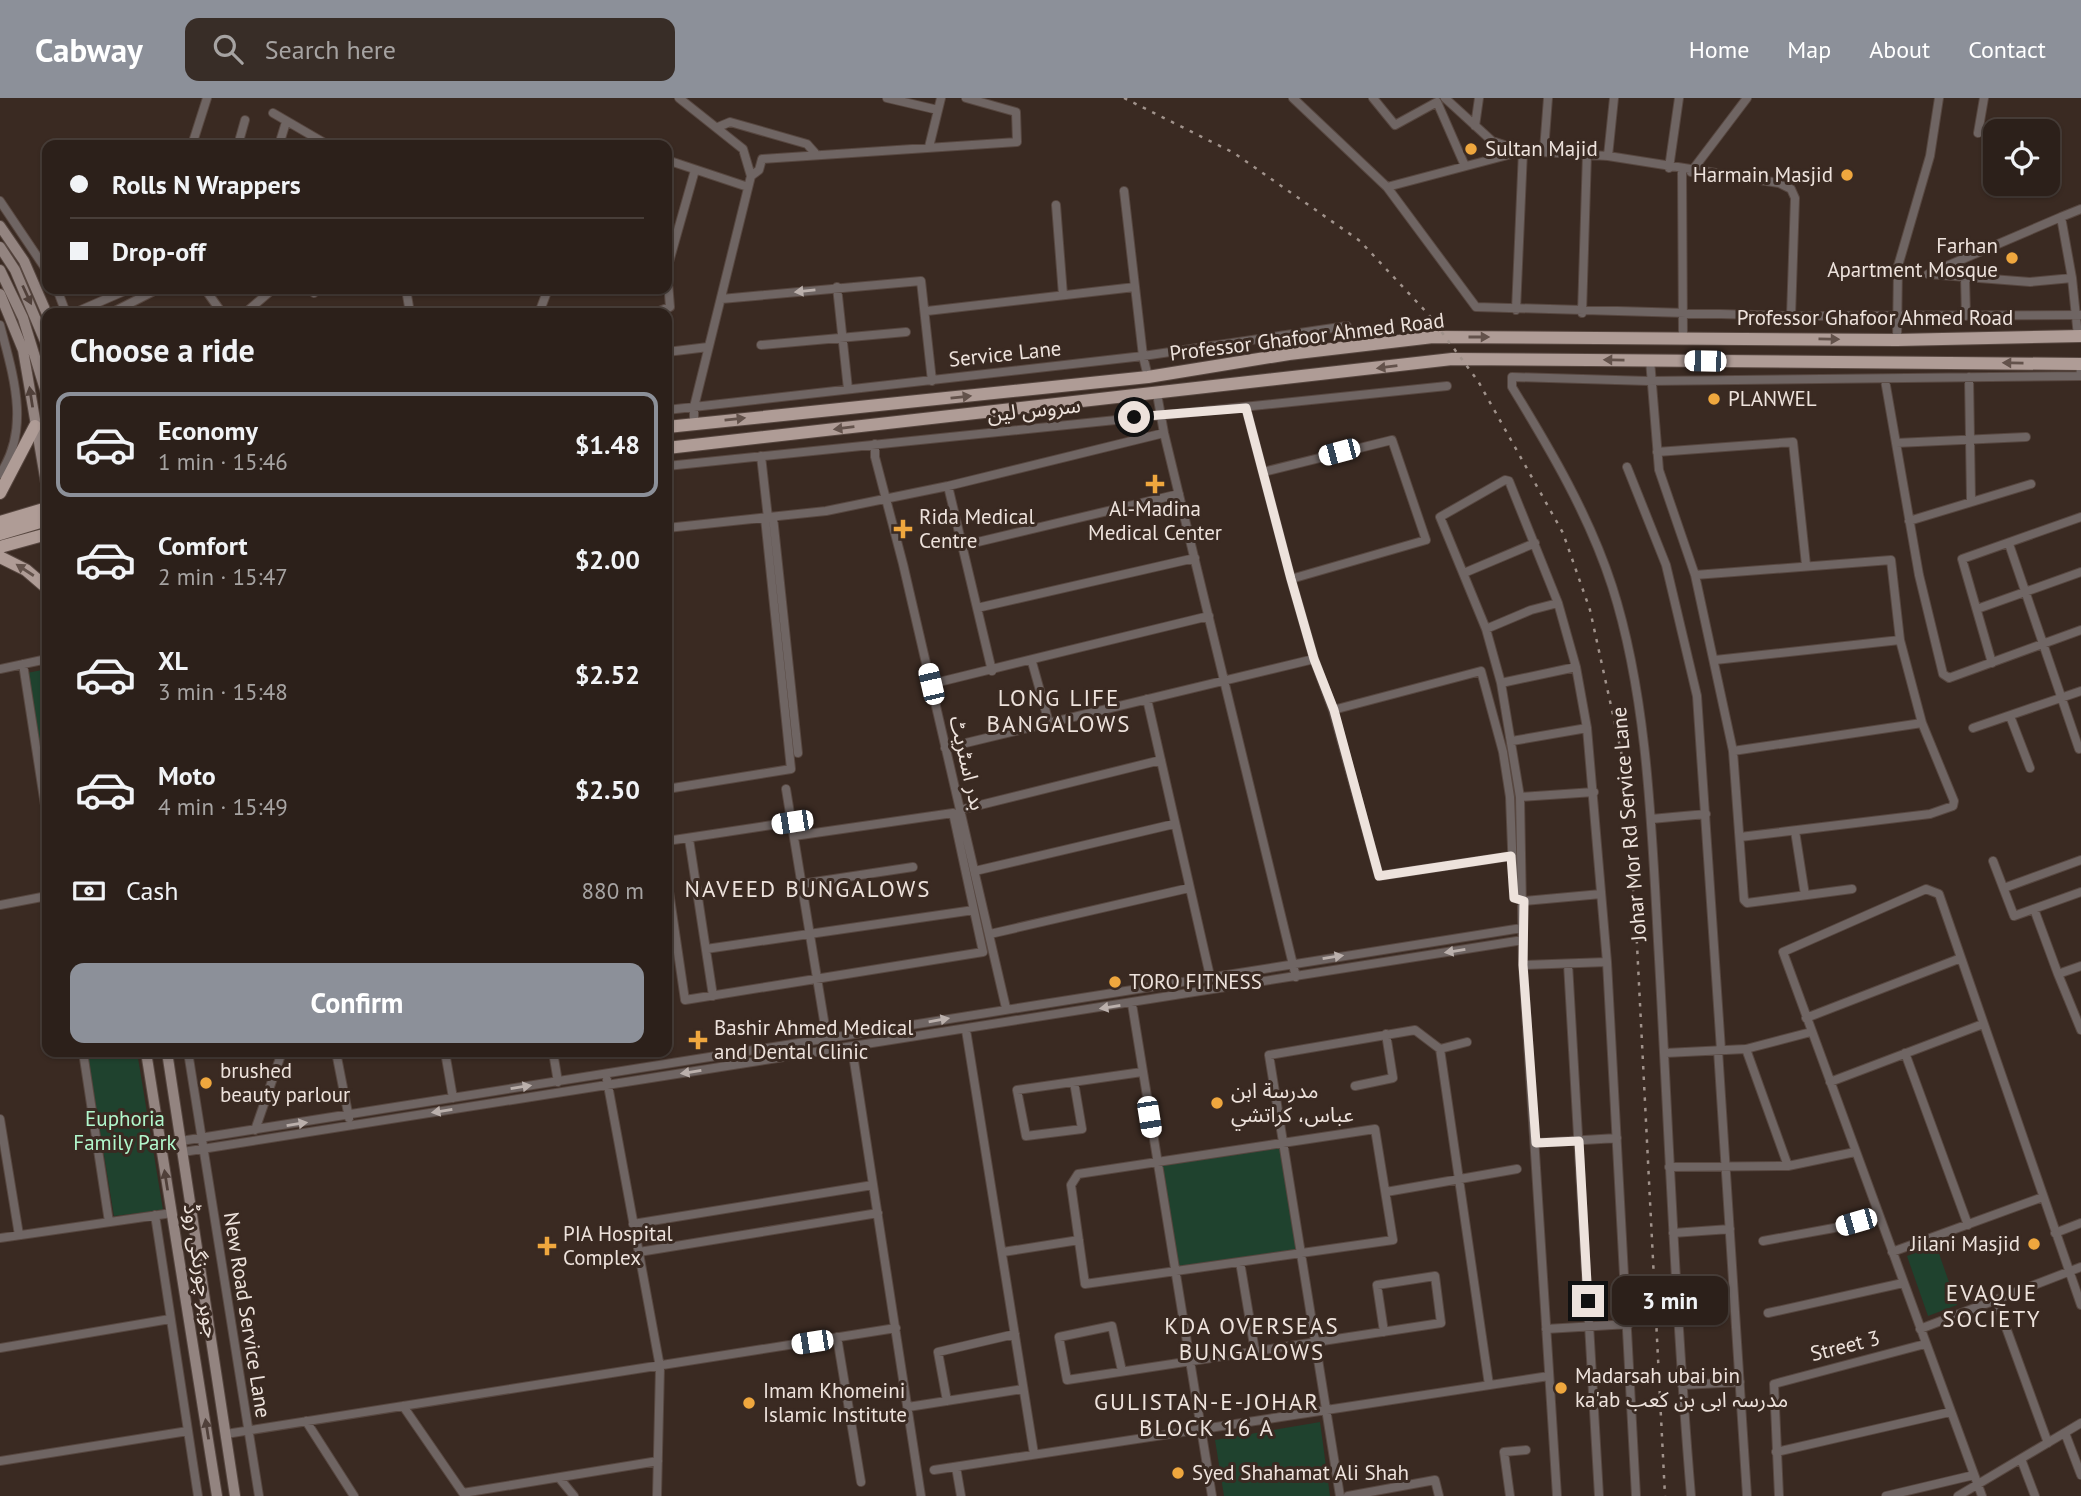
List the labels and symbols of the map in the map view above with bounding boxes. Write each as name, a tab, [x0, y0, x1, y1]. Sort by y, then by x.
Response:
place label: Sultan Majid	[1485, 135, 1598, 162]
marker: Sultan Majid	[1463, 141, 1479, 157]
place label: Harmain Masjid	[1693, 161, 1833, 188]
marker: Harmain Masjid	[1839, 167, 1855, 183]
place label: Farhan Apartment Mosque	[1827, 232, 1998, 283]
marker: Farhan Apartment Mosque	[2004, 250, 2020, 266]
one-way arrow	[21, 285, 32, 306]
one-way arrow	[793, 285, 815, 296]
street label: Professor Ghafoor Ahmed Road	[1737, 304, 2013, 331]
street label: Professor Ghafoor Ahmed Road	[1168, 306, 1446, 367]
one-way arrow	[1468, 331, 1490, 343]
one-way arrow	[1818, 333, 1840, 344]
street label: Service Lane	[947, 334, 1063, 373]
car	[1684, 350, 1727, 372]
one-way arrow	[1603, 354, 1625, 366]
one-way arrow	[2002, 357, 2024, 369]
one-way arrow	[1376, 362, 1398, 373]
place label: PLANWEL	[1728, 385, 1817, 412]
one-way arrow	[25, 386, 36, 408]
one-way arrow	[950, 391, 972, 402]
street label: سروس لین	[986, 391, 1082, 428]
marker: PLANWEL	[1706, 391, 1722, 407]
route start	[1118, 401, 1150, 433]
one-way arrow	[724, 414, 746, 425]
one-way arrow	[833, 423, 855, 434]
car	[1316, 436, 1363, 468]
marker: Al-Madina Medical Center	[1145, 474, 1165, 494]
place label: Al-Madina Medical Center	[1088, 495, 1222, 546]
place label: Rida Medical Centre	[919, 503, 1035, 554]
marker: Rida Medical Centre	[893, 519, 913, 539]
one-way arrow	[15, 564, 35, 577]
car	[917, 661, 946, 707]
district label: LONG LIFE BANGALOWS	[987, 683, 1131, 738]
street label: Johar Mor Rd Service Lane	[1605, 706, 1652, 943]
street label: بدر اسٹریٹ	[943, 713, 991, 813]
car	[770, 808, 815, 836]
district label: NAVEED BUNGALOWS	[684, 874, 932, 903]
one-way arrow	[1444, 946, 1466, 957]
one-way arrow	[1322, 951, 1344, 962]
place label: TORO FITNESS	[1129, 968, 1262, 995]
marker: TORO FITNESS	[1107, 974, 1123, 990]
one-way arrow	[1099, 1002, 1121, 1013]
place label: Bashir Ahmed Medical and Dental Clinic	[714, 1014, 913, 1065]
one-way arrow	[928, 1014, 950, 1025]
marker: Bashir Ahmed Medical and Dental Clinic	[688, 1030, 708, 1050]
place label: brushed beauty parlour	[220, 1057, 350, 1108]
one-way arrow	[680, 1067, 702, 1078]
marker: brushed beauty parlour	[198, 1075, 214, 1091]
place label: مدرسة ابن عباس، كراتشي	[1231, 1077, 1354, 1131]
one-way arrow	[510, 1081, 532, 1092]
car	[1136, 1095, 1163, 1139]
marker: مدرسة ابن عباس، كراتشي	[1209, 1095, 1225, 1111]
park label: Euphoria Family Park	[73, 1105, 177, 1156]
one-way arrow	[431, 1106, 453, 1117]
one-way arrow	[286, 1118, 308, 1129]
one-way arrow	[160, 1169, 171, 1191]
street label: جوہر چورنگی روڈ	[177, 1202, 225, 1340]
car	[1833, 1206, 1880, 1238]
street label: New Road Service Lane	[218, 1210, 277, 1420]
place label: PIA Hospital Complex	[563, 1220, 673, 1271]
place label: Jilani Masjid	[1910, 1230, 2020, 1257]
marker: PIA Hospital Complex	[537, 1236, 557, 1256]
marker: Jilani Masjid	[2026, 1236, 2042, 1252]
callout: 3 min	[1612, 1276, 1728, 1326]
district label: EVAQUE SOCIETY	[1942, 1278, 2042, 1333]
route end	[1572, 1285, 1604, 1317]
district label: KDA OVERSEAS BUNGALOWS	[1164, 1311, 1340, 1366]
street label: Street 3	[1807, 1324, 1882, 1367]
car	[790, 1328, 835, 1356]
place label: Madarsah ubai bin ka'ab مدرسہ ابی بن کعب	[1575, 1362, 1788, 1413]
place label: Imam Khomeini Islamic Institute	[763, 1377, 907, 1428]
marker: Madarsah ubai bin ka'ab مدرسہ ابی بن کعب	[1553, 1380, 1569, 1396]
district label: GULISTAN-E-JOHAR BLOCK 16 A	[1094, 1387, 1320, 1442]
marker: Imam Khomeini Islamic Institute	[741, 1395, 757, 1411]
one-way arrow	[201, 1418, 212, 1440]
place label: Syed Shahamat Ali Shah	[1192, 1459, 1409, 1486]
marker: Syed Shahamat Ali Shah	[1170, 1465, 1186, 1481]

